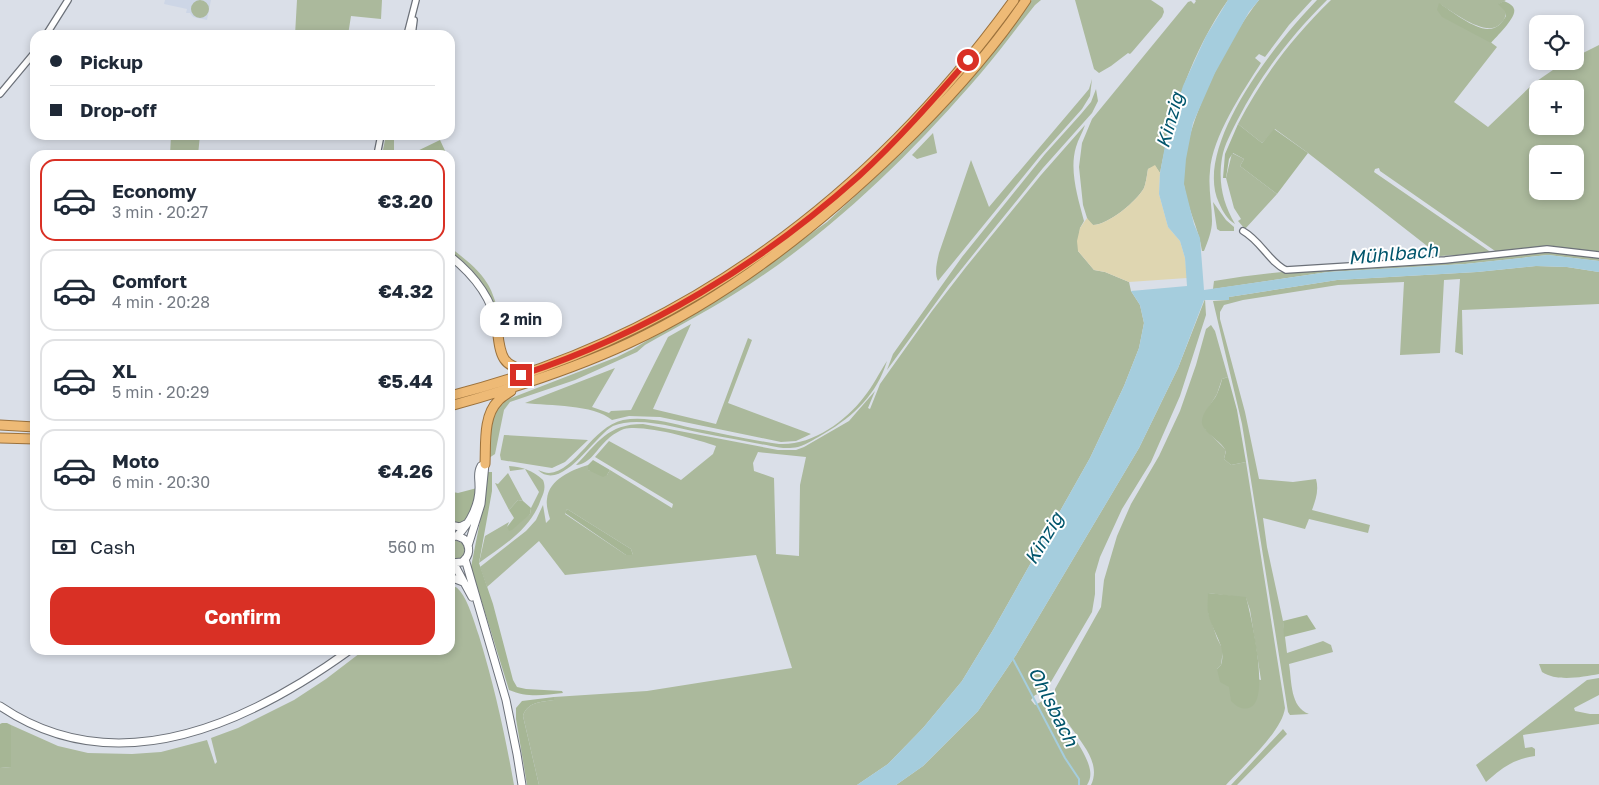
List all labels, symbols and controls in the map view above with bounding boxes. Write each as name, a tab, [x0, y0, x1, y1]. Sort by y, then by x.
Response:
map controls	[1529, 15, 1584, 200]
button: locate	[1529, 15, 1584, 70]
route start	[957, 49, 979, 71]
text: Pickup	[80, 50, 143, 73]
button: +	[1529, 80, 1584, 135]
water label: Kinzig	[1150, 88, 1188, 150]
text: Drop-off	[80, 98, 157, 121]
button: −	[1529, 145, 1584, 200]
icon: car	[52, 178, 97, 223]
text: Economy	[112, 179, 197, 202]
text: €3.20	[378, 189, 433, 212]
text: 3 min · 20:27	[112, 202, 208, 222]
water label: Mühlbach	[1347, 238, 1440, 268]
icon: car	[52, 268, 97, 313]
text: Comfort	[112, 269, 187, 292]
text: €4.32	[378, 279, 433, 302]
text: 4 min · 20:28	[112, 292, 210, 312]
callout: 2 min	[480, 302, 562, 338]
text: 2 min	[500, 309, 542, 329]
icon: car	[52, 358, 97, 403]
text: XL	[112, 359, 137, 382]
route end	[510, 364, 532, 386]
text: €5.44	[378, 369, 433, 392]
text: 5 min · 20:29	[112, 382, 209, 402]
icon: car	[52, 448, 97, 493]
text: Moto	[112, 449, 159, 472]
text: €4.26	[378, 459, 433, 482]
text: 6 min · 20:30	[112, 472, 210, 492]
water label: Kinzig	[1019, 507, 1068, 568]
icon: cash	[50, 533, 78, 561]
text: Cash	[90, 535, 135, 558]
text: 560 m	[388, 537, 435, 557]
button: Confirm	[50, 587, 435, 645]
water label: Ohlsbach	[1024, 662, 1084, 751]

